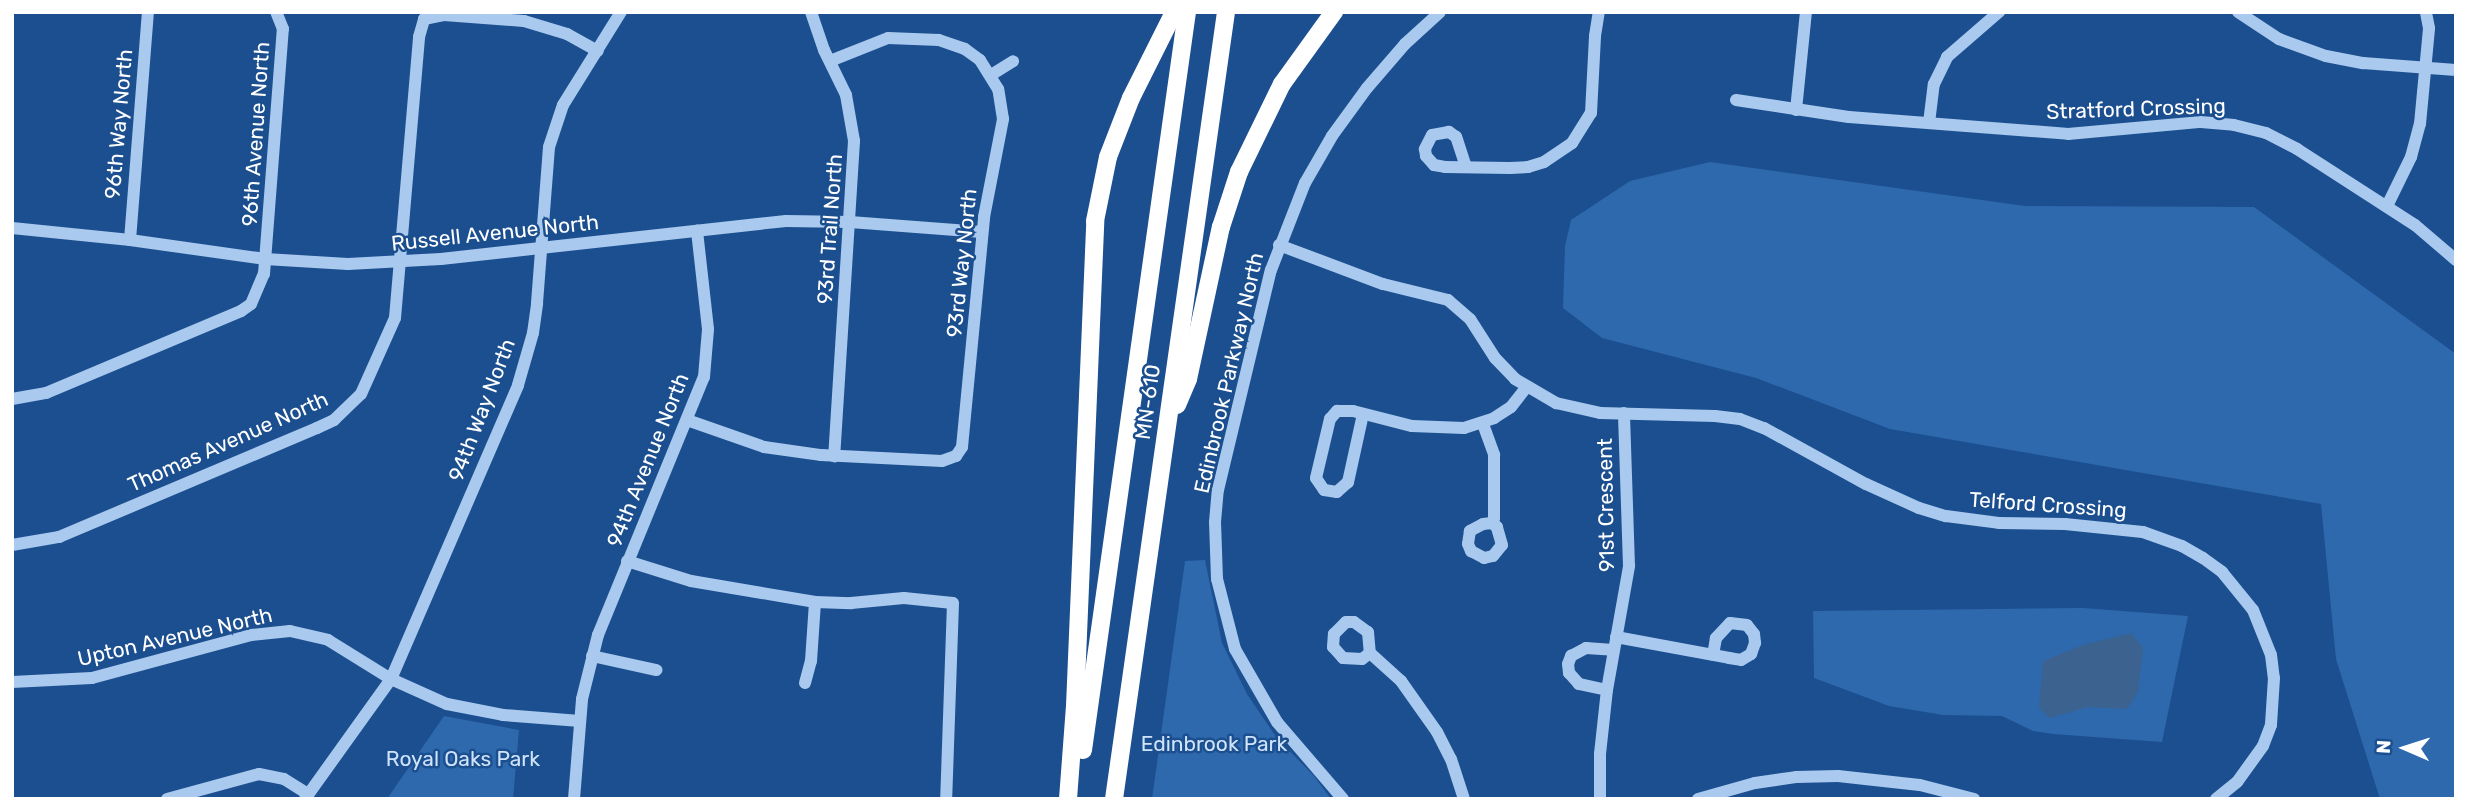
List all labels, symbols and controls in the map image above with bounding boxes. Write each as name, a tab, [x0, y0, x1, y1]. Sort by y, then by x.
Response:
street label: 96th Avenue North	[237, 41, 275, 227]
street label: 96th Way North	[100, 48, 138, 200]
street label: Stratford Crossing	[2046, 93, 2226, 125]
street label: 93rd Trail North	[812, 153, 848, 305]
street label: 93rd Way North	[942, 187, 982, 339]
street label: Russell Avenue North	[390, 210, 600, 256]
street label: Edinbrook Parkway North	[1189, 250, 1269, 496]
street label: 94th Way North	[443, 335, 521, 485]
street label: MN-610	[1130, 363, 1166, 441]
street label: 94th Avenue North	[602, 369, 694, 551]
street label: Thomas Avenue North	[124, 386, 332, 498]
street label: 91st Crescent	[1592, 438, 1620, 572]
street label: Telford Crossing	[1968, 487, 2128, 523]
street label: Upton Avenue North	[75, 602, 275, 672]
north arrow	[2370, 713, 2440, 783]
park label: Edinbrook Park	[1141, 731, 1287, 757]
text: N	[2372, 739, 2395, 754]
park label: Royal Oaks Park	[386, 746, 540, 772]

